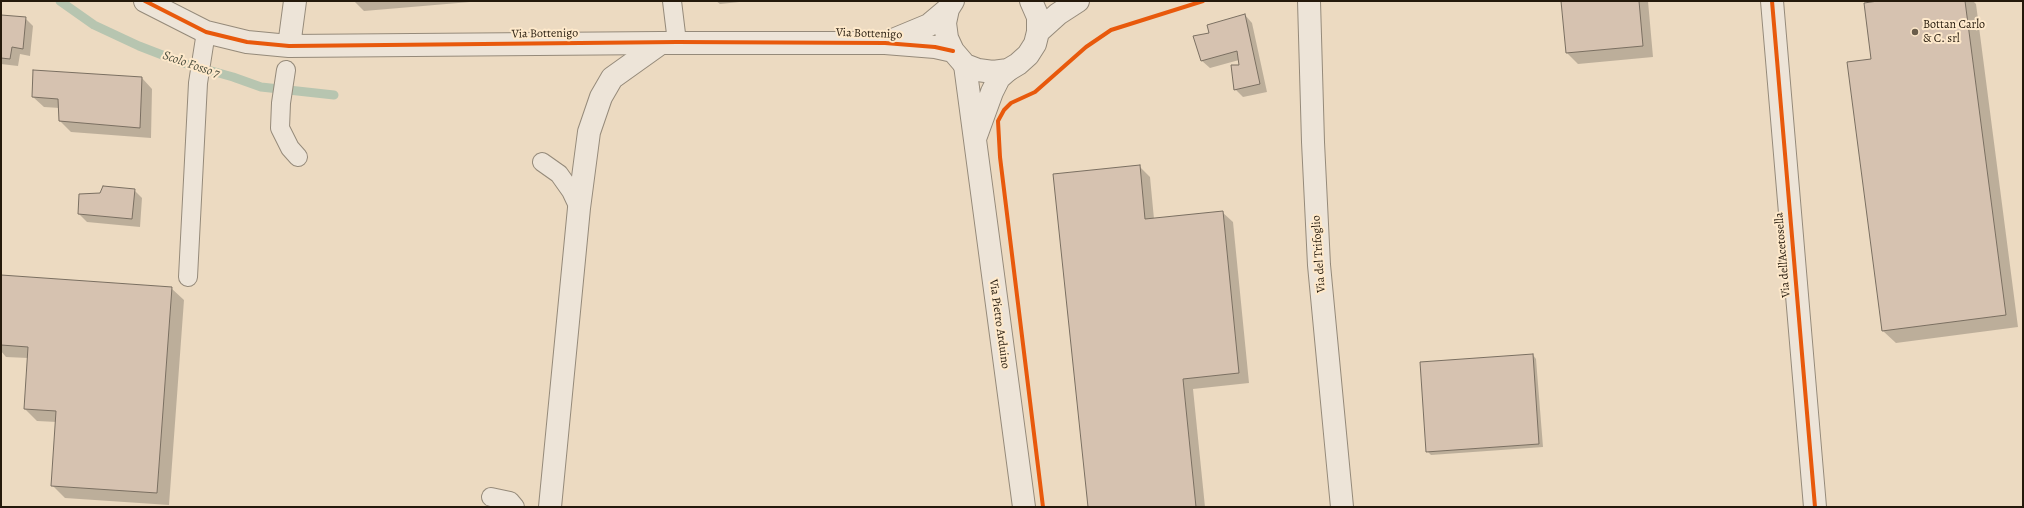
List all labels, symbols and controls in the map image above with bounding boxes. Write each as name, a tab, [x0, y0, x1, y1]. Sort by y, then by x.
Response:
place label: Bottan Carlo & C. srl	[1923, 18, 1985, 46]
street label: Via Bottenigo	[512, 26, 578, 42]
street label: Via Bottenigo	[836, 26, 902, 42]
marker: Bottan Carlo & C. srl	[1910, 27, 1920, 37]
water label: Scolo Fosso 7	[160, 48, 222, 82]
street label: Via dell'Acetosella	[1772, 212, 1794, 298]
street label: Via del Trifoglio	[1309, 215, 1329, 293]
street label: Via Pietro Arduino	[986, 278, 1012, 370]

